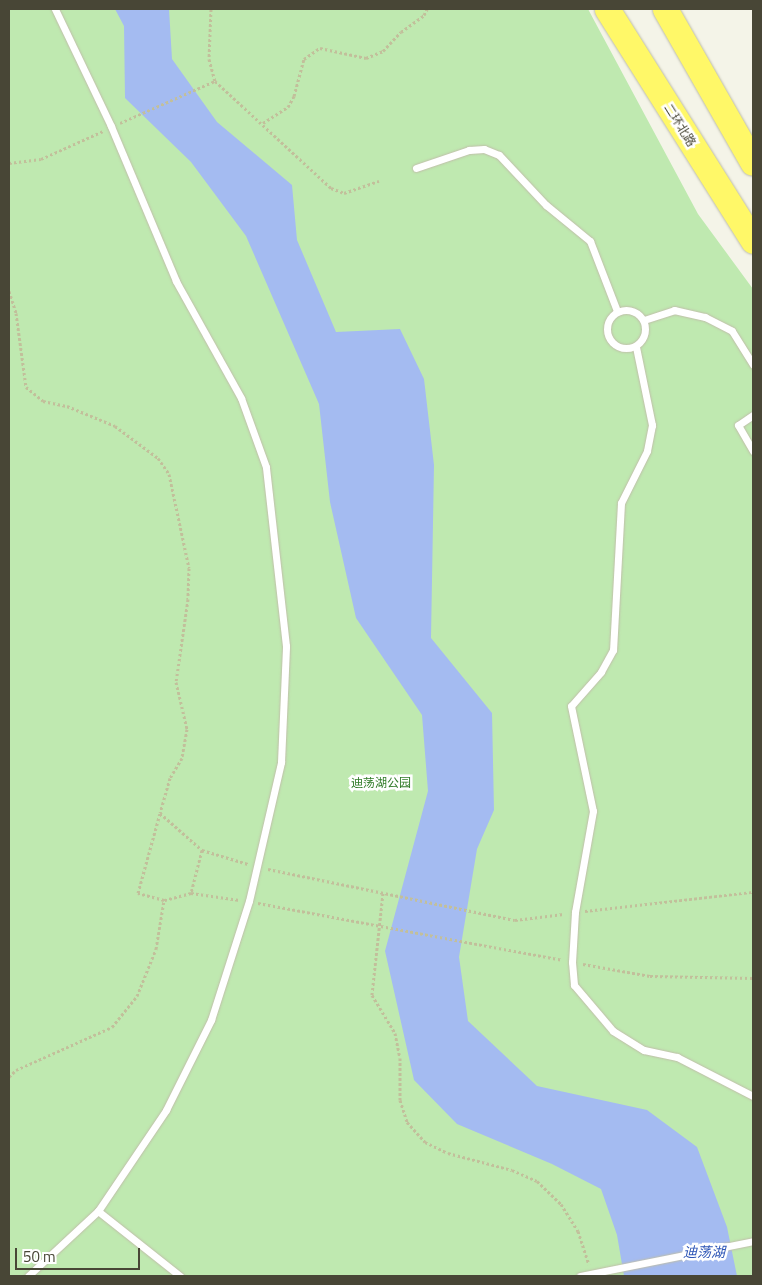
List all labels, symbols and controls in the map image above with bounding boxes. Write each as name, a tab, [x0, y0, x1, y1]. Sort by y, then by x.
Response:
street label: 二环北路	[661, 101, 699, 149]
park label: 迪荡湖公园	[351, 776, 411, 790]
scale bar	[18, 1238, 142, 1270]
water label: 迪荡湖	[683, 1244, 725, 1260]
text: 50 m	[23, 1245, 56, 1268]

